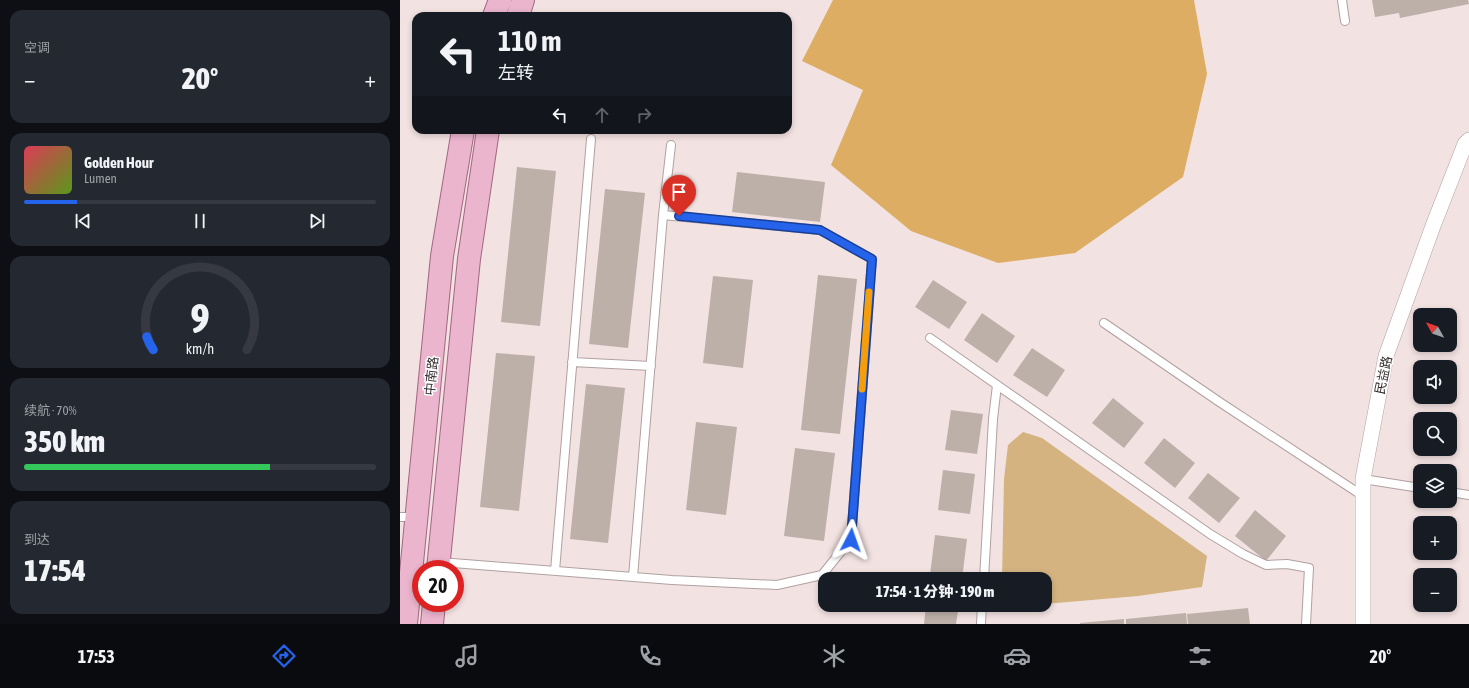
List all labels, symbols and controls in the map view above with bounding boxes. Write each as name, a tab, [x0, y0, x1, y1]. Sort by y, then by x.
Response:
text: 110 m	[498, 25, 561, 57]
icon: left	[432, 28, 484, 80]
text: 空调	[24, 40, 50, 55]
text: 20°	[182, 61, 218, 95]
text: 左转	[498, 62, 534, 83]
text: −	[24, 66, 35, 92]
text: +	[365, 66, 376, 92]
icon: left	[549, 104, 571, 126]
icon: ahead	[591, 104, 613, 126]
icon: right	[633, 104, 655, 126]
text: Golden Hour	[84, 154, 154, 171]
text: Lumen	[84, 171, 117, 186]
pin	[662, 175, 696, 216]
icon: arrive	[668, 181, 690, 203]
icon: previous	[72, 210, 94, 232]
icon: pause	[189, 210, 211, 232]
icon: next	[306, 210, 328, 232]
text: 9	[190, 294, 210, 342]
north arrow	[1413, 308, 1457, 352]
map controls	[1413, 308, 1457, 612]
text: km/h	[186, 341, 214, 357]
street label: 民益路	[1372, 354, 1395, 396]
street label: 中南路	[422, 356, 441, 396]
button: sound	[1413, 360, 1457, 404]
text: 续航 · 70%	[24, 403, 77, 418]
button: search	[1413, 412, 1457, 456]
text: 350 km	[24, 424, 105, 458]
button: layers	[1413, 464, 1457, 508]
button: +	[1413, 516, 1457, 560]
position arrow	[830, 519, 872, 561]
text: 到达	[24, 532, 50, 547]
text: 17:54	[24, 553, 86, 587]
speed limit sign: 20	[412, 560, 464, 612]
button: −	[1413, 568, 1457, 612]
text: 17:54 · 1 分钟 · 190 m	[876, 583, 994, 600]
icon: directions	[270, 642, 298, 670]
icon: music	[453, 642, 481, 670]
icon: phone	[636, 642, 664, 670]
icon: climate	[820, 642, 848, 670]
icon: car	[1003, 642, 1031, 670]
icon: filters	[1186, 642, 1214, 670]
text: 17:53	[78, 646, 115, 667]
text: 20°	[1369, 646, 1391, 667]

